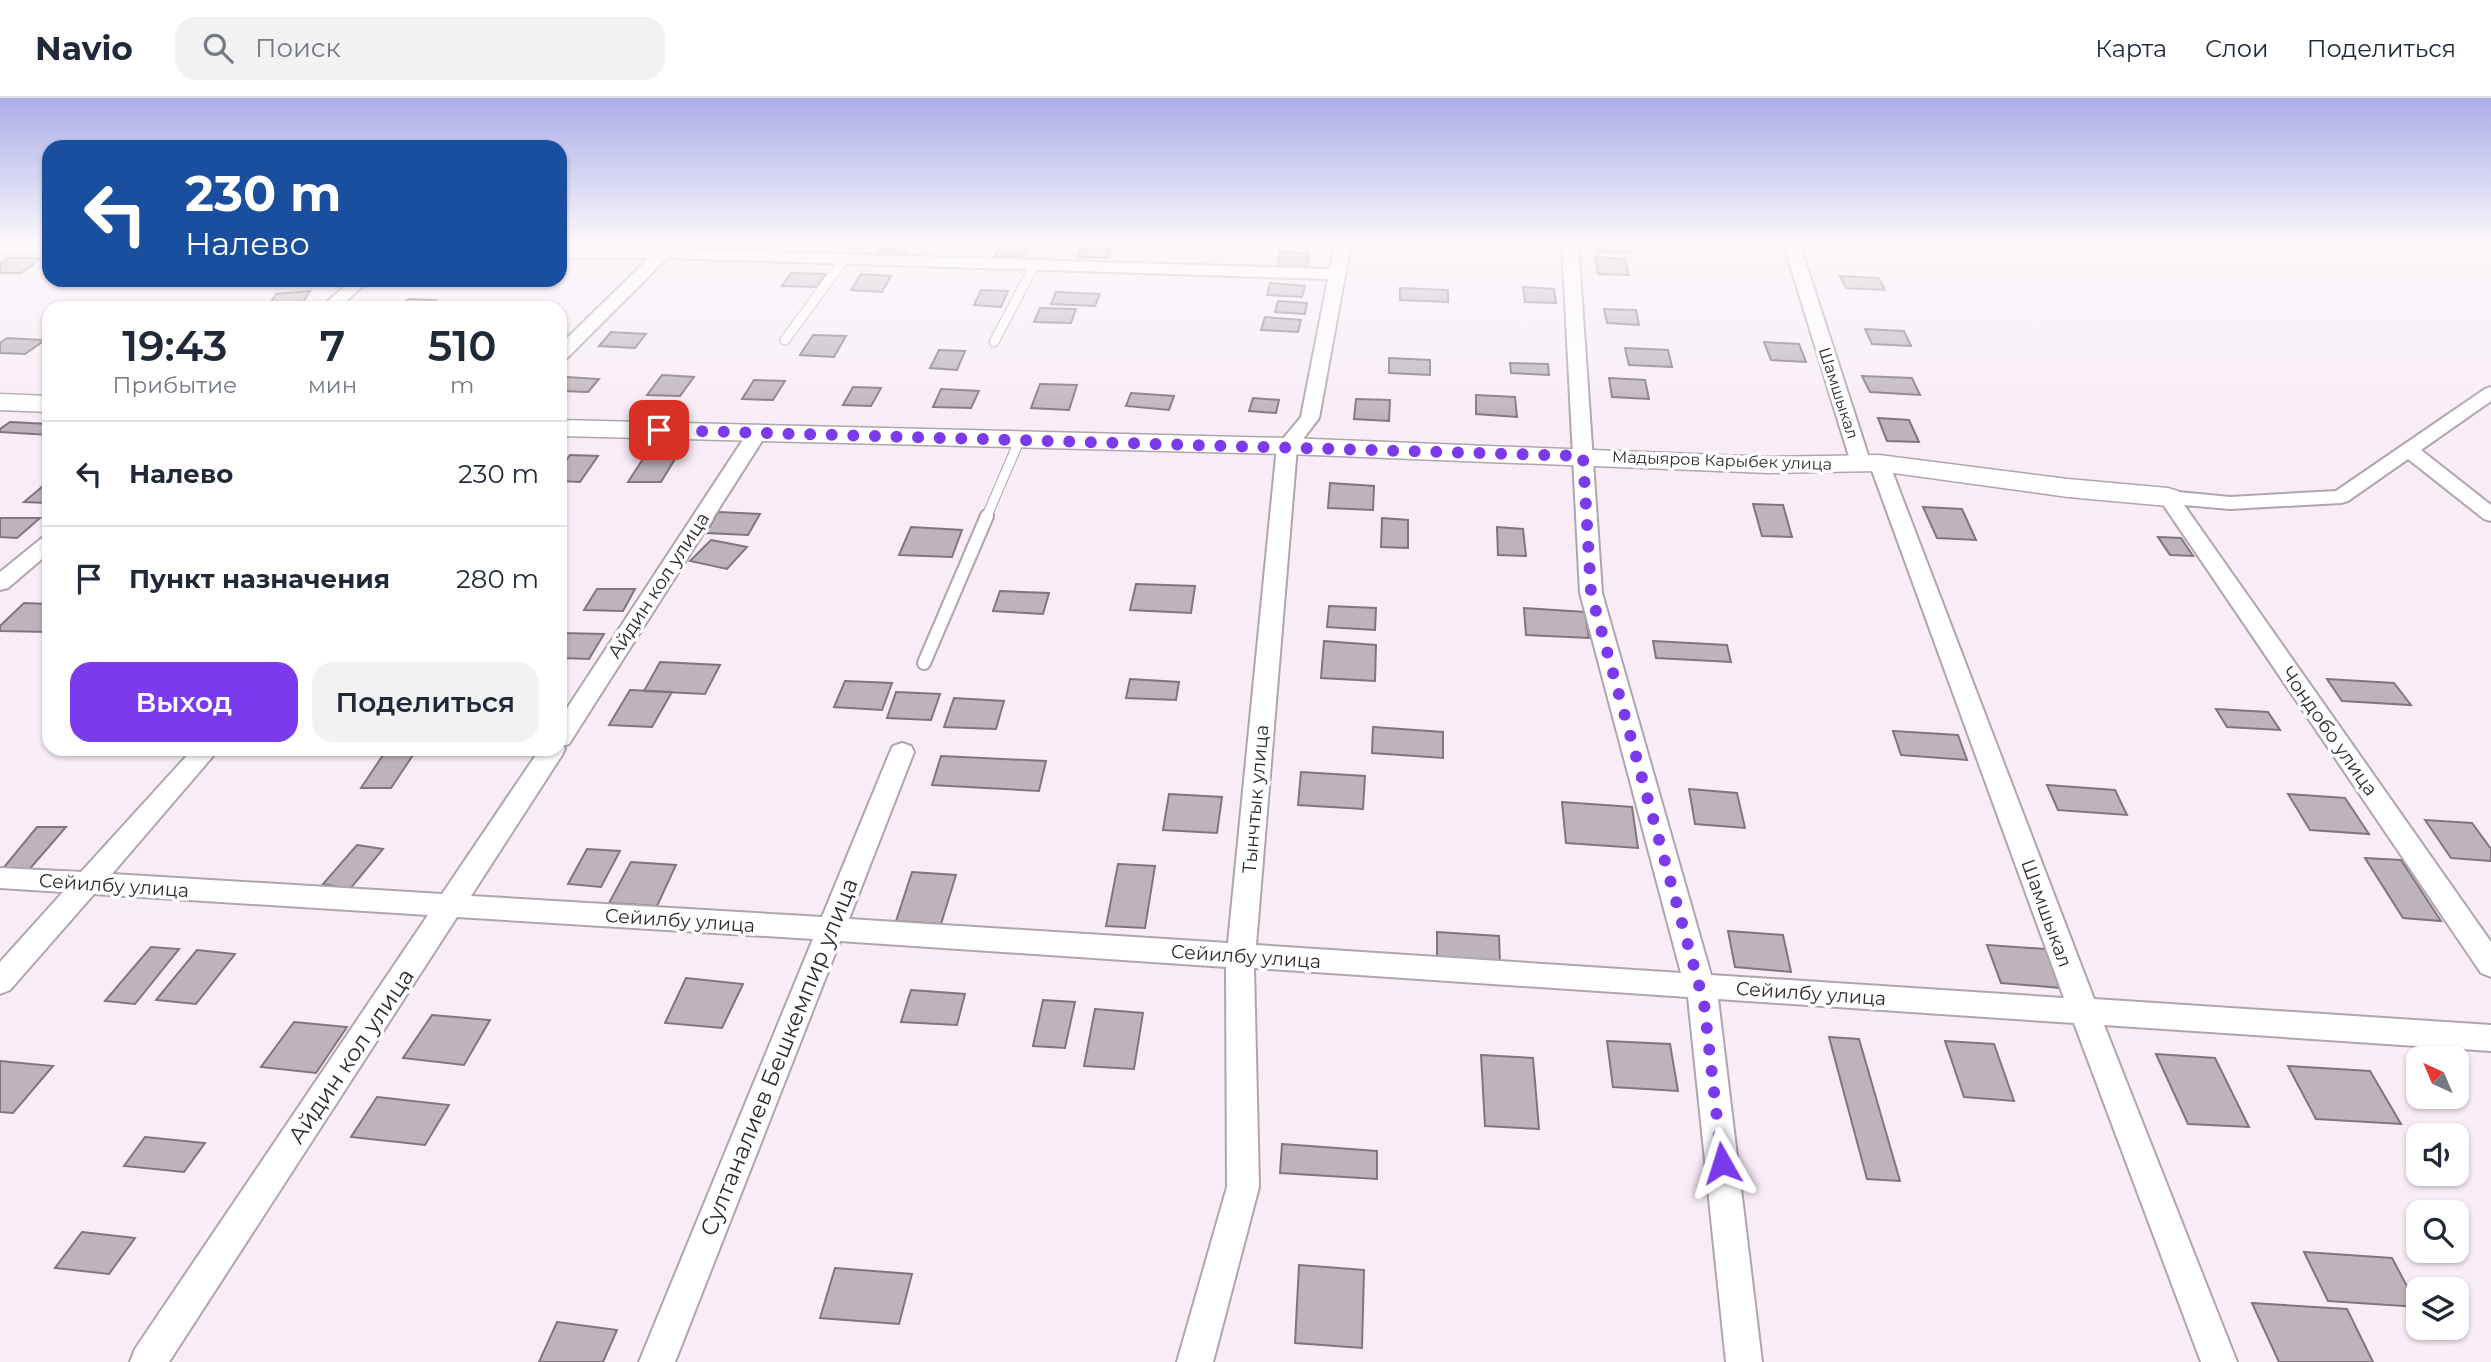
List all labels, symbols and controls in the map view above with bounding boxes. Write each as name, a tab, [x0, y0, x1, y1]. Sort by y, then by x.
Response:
search box	[175, 17, 665, 80]
text: Navio	[35, 28, 133, 68]
icon: search	[199, 29, 237, 67]
text: Поиск	[255, 32, 341, 64]
text: Карта	[2095, 34, 2167, 63]
text: Слои	[2205, 34, 2269, 63]
text: Поделиться	[2307, 34, 2456, 63]
text: 230 m	[185, 164, 341, 223]
icon: left	[70, 168, 161, 259]
text: Налево	[185, 224, 310, 263]
text: 19:43	[122, 320, 227, 372]
text: 7	[320, 320, 345, 372]
text: 510	[428, 320, 497, 372]
street label: Шамшыкал	[1815, 345, 1862, 441]
text: Прибытие	[112, 371, 237, 399]
text: мин	[308, 371, 357, 399]
text: m	[450, 371, 474, 399]
pin	[629, 400, 689, 460]
icon: arrive	[640, 411, 678, 449]
street label: Мадыяров Карыбек улица	[1612, 447, 1832, 474]
icon: left	[70, 455, 108, 493]
text: Налево	[129, 458, 233, 490]
text: 230 m	[458, 458, 539, 490]
street label: Айдин кол улица	[603, 508, 714, 663]
icon: arrive	[70, 560, 108, 598]
text: Пункт назначения	[129, 563, 390, 595]
text: 280 m	[456, 563, 539, 595]
button: Выход	[70, 662, 298, 742]
button: Поделиться	[312, 662, 539, 742]
street label: Чондобо улица	[2277, 662, 2383, 800]
street label: Тынчтык улица	[1238, 724, 1273, 874]
street label: Шамшыкал	[2016, 856, 2077, 970]
street label: Сейилбу улица	[38, 869, 190, 902]
street label: Султаналиев Бешкемпир улица	[694, 874, 864, 1240]
street label: Сейилбу улица	[604, 904, 756, 937]
street label: Сейилбу улица	[1170, 940, 1322, 973]
street label: Айдин кол улица	[282, 963, 420, 1149]
street label: Сейилбу улица	[1735, 977, 1887, 1010]
north arrow	[2406, 1046, 2469, 1110]
map controls	[2406, 1046, 2469, 1340]
button: sound	[2406, 1123, 2469, 1186]
position arrow	[1685, 1126, 1759, 1200]
button: search	[2406, 1200, 2469, 1263]
button: layers	[2406, 1277, 2469, 1340]

